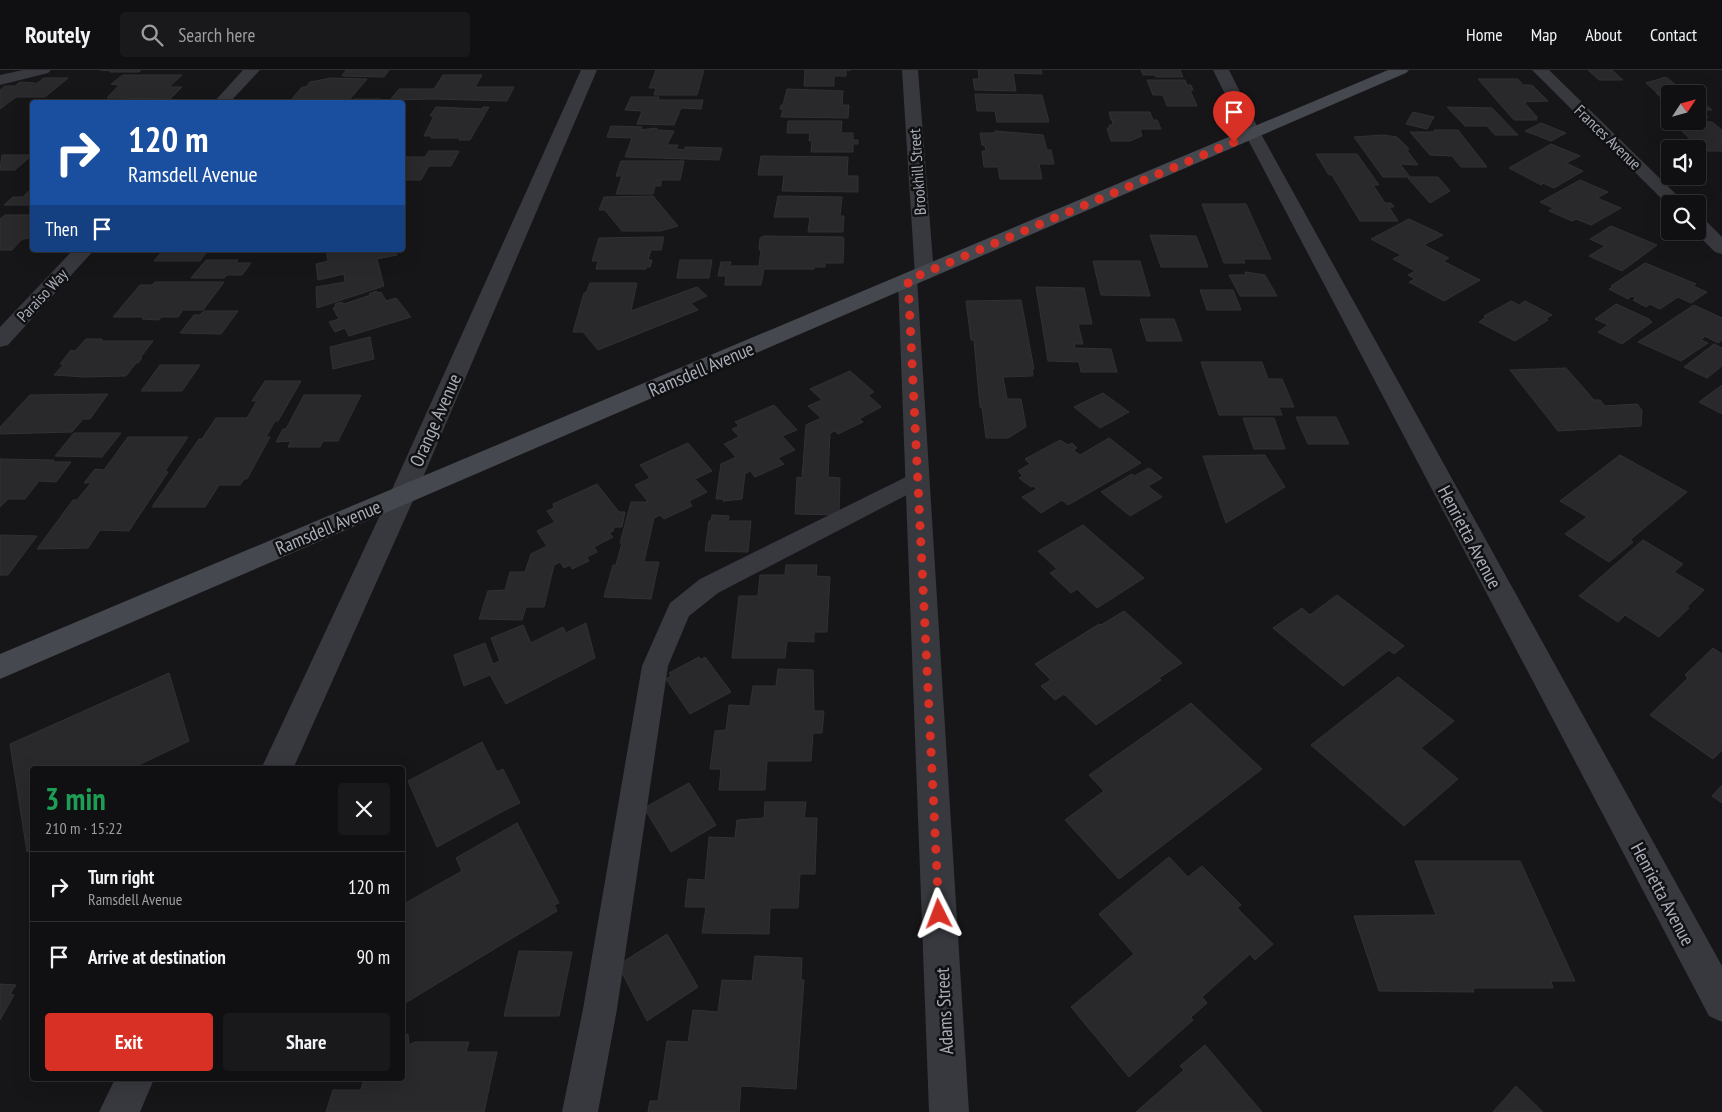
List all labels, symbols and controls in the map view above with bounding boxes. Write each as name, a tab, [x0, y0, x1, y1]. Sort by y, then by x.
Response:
search box	[120, 12, 470, 57]
text: Routely	[25, 19, 90, 50]
icon: search	[138, 21, 166, 49]
text: Search here	[178, 23, 255, 47]
text: Home	[1466, 23, 1503, 46]
text: Map	[1531, 23, 1557, 46]
text: About	[1585, 23, 1622, 46]
text: Contact	[1650, 23, 1697, 46]
north arrow	[1661, 85, 1706, 130]
map controls	[1661, 85, 1706, 240]
pin	[1213, 91, 1255, 142]
icon: arrive	[1220, 98, 1248, 126]
street label: Frances Avenue	[1570, 100, 1646, 174]
text: 120 m	[128, 116, 209, 162]
icon: right	[45, 120, 110, 185]
street label: Brookhill Street	[904, 128, 930, 216]
button: sound	[1661, 140, 1706, 185]
text: Ramsdell Avenue	[128, 160, 258, 188]
button: search	[1661, 195, 1706, 240]
icon: arrive	[88, 215, 116, 243]
text: Then	[45, 217, 78, 241]
street label: Paraiso Way	[12, 264, 72, 326]
street label: Ramsdell Avenue	[645, 336, 757, 402]
street label: Orange Avenue	[404, 370, 466, 470]
street label: Henrietta Avenue	[1433, 481, 1507, 593]
street label: Ramsdell Avenue	[272, 494, 384, 560]
text: 3 min	[45, 779, 106, 818]
button: close	[338, 783, 390, 835]
text: 210 m · 15:22	[45, 818, 123, 838]
street label: Henrietta Avenue	[1626, 838, 1700, 950]
text: Turn right	[88, 865, 154, 889]
icon: right	[45, 873, 73, 901]
text: 120 m	[348, 875, 390, 899]
position arrow	[912, 887, 964, 939]
text: Ramsdell Avenue	[88, 889, 182, 909]
icon: arrive	[45, 943, 73, 971]
text: Arrive at destination	[88, 945, 226, 969]
text: 90 m	[357, 945, 390, 969]
street label: Adams Street	[930, 966, 958, 1055]
button: Exit	[45, 1013, 213, 1071]
button: Share	[223, 1013, 390, 1071]

